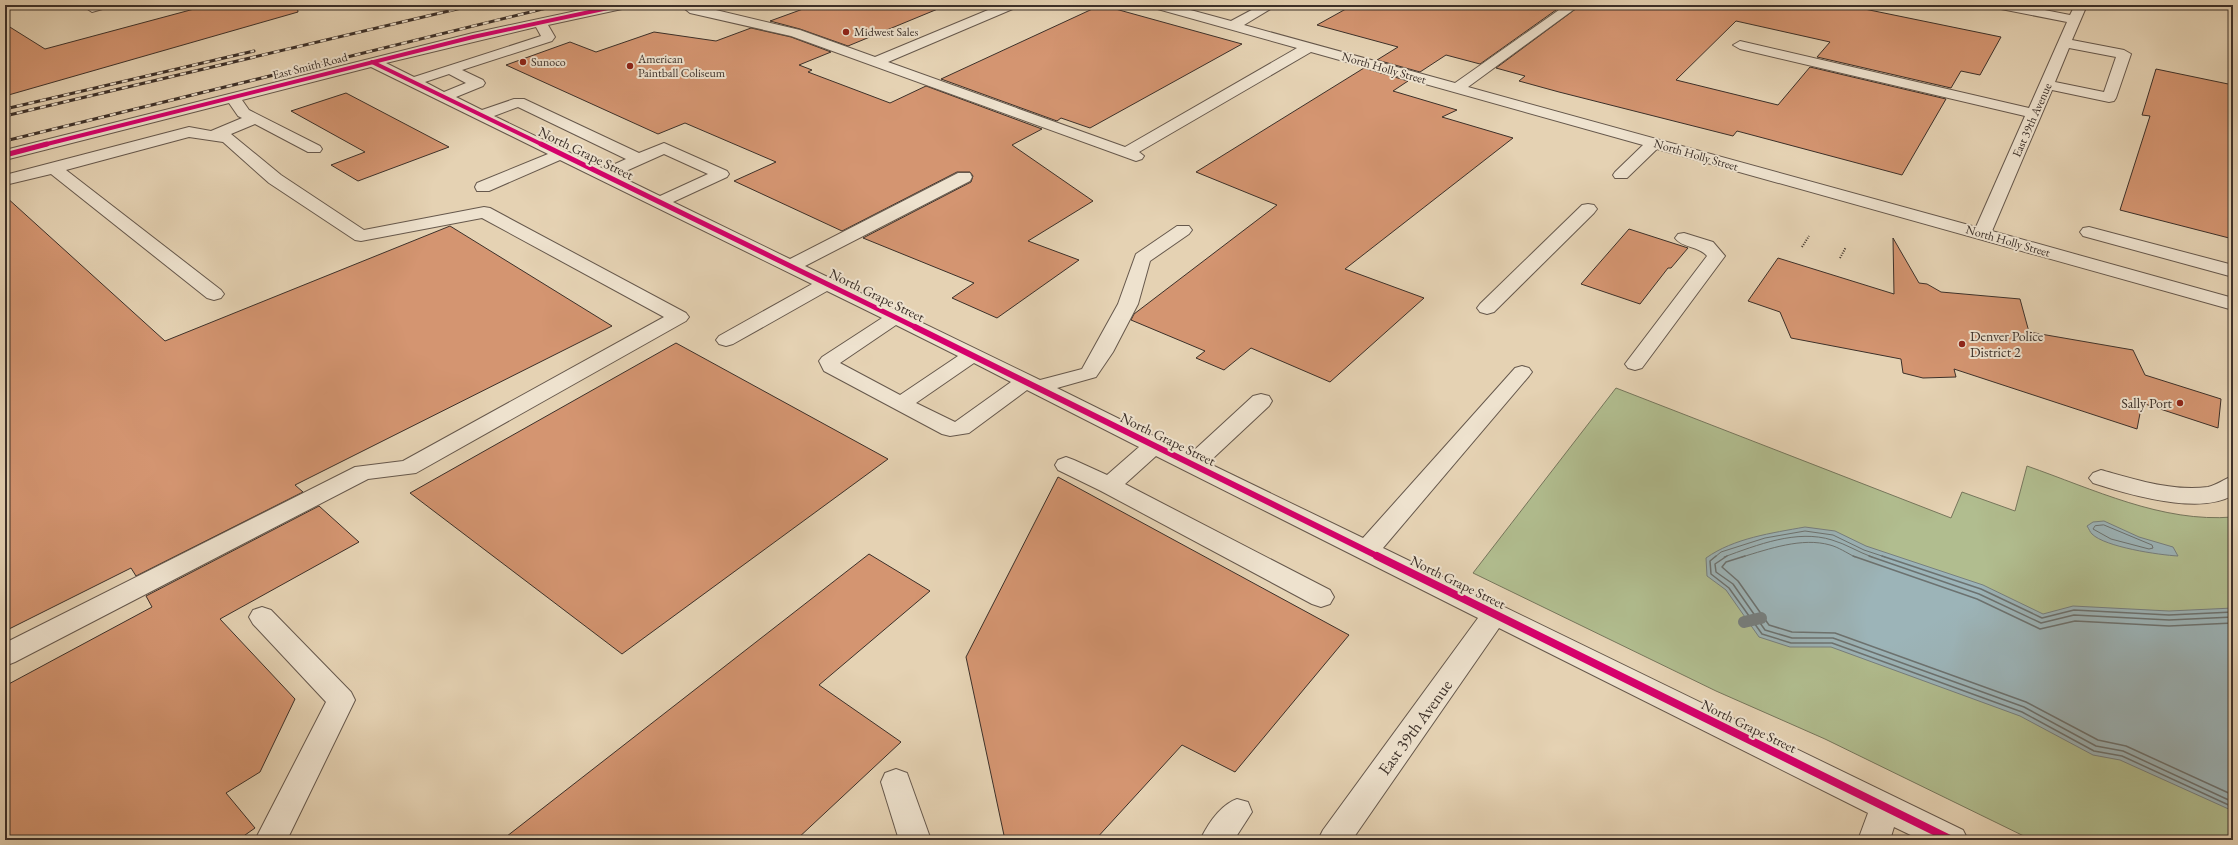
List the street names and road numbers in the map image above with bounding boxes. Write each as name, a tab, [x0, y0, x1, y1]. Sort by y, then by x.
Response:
street label: North Holly Street	[1340, 48, 1428, 88]
street label: East Smith Road	[271, 49, 350, 83]
street label: East 39th Avenue	[2009, 80, 2056, 160]
street label: North Grape Street	[535, 122, 637, 184]
street label: North Holly Street	[1652, 135, 1740, 175]
street label: North Holly Street	[1964, 221, 2052, 261]
street label: North Grape Street	[826, 264, 928, 326]
street label: North Grape Street	[1117, 408, 1219, 470]
street label: North Grape Street	[1407, 551, 1509, 613]
street label: East 39th Avenue	[1373, 675, 1457, 779]
street label: North Grape Street	[1698, 695, 1800, 757]

